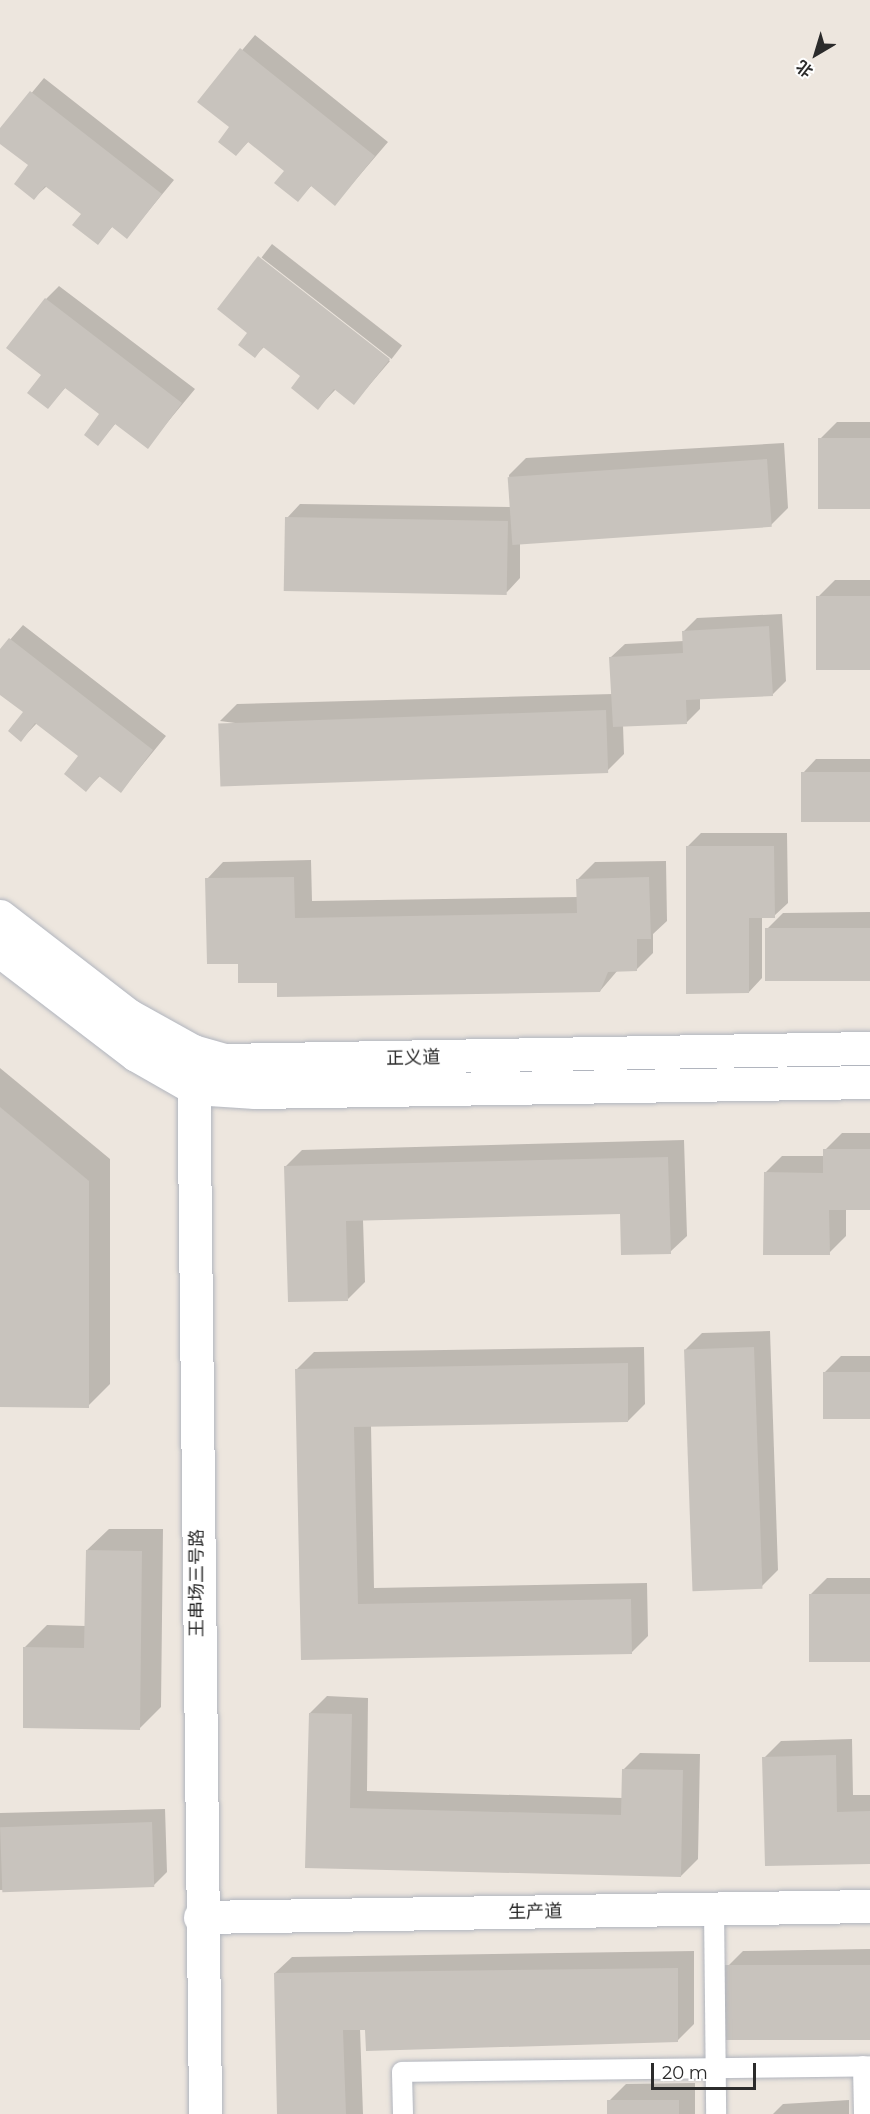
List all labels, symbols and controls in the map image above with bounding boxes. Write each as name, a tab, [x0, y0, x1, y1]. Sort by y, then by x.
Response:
north arrow	[786, 24, 846, 84]
text: 北	[792, 56, 817, 81]
street label: 正义道	[386, 1047, 440, 1069]
street label: 王串场三号路	[186, 1529, 208, 1637]
street label: 生产道	[508, 1901, 562, 1923]
scale bar	[654, 2051, 759, 2089]
text: 20 m	[662, 2062, 708, 2084]

